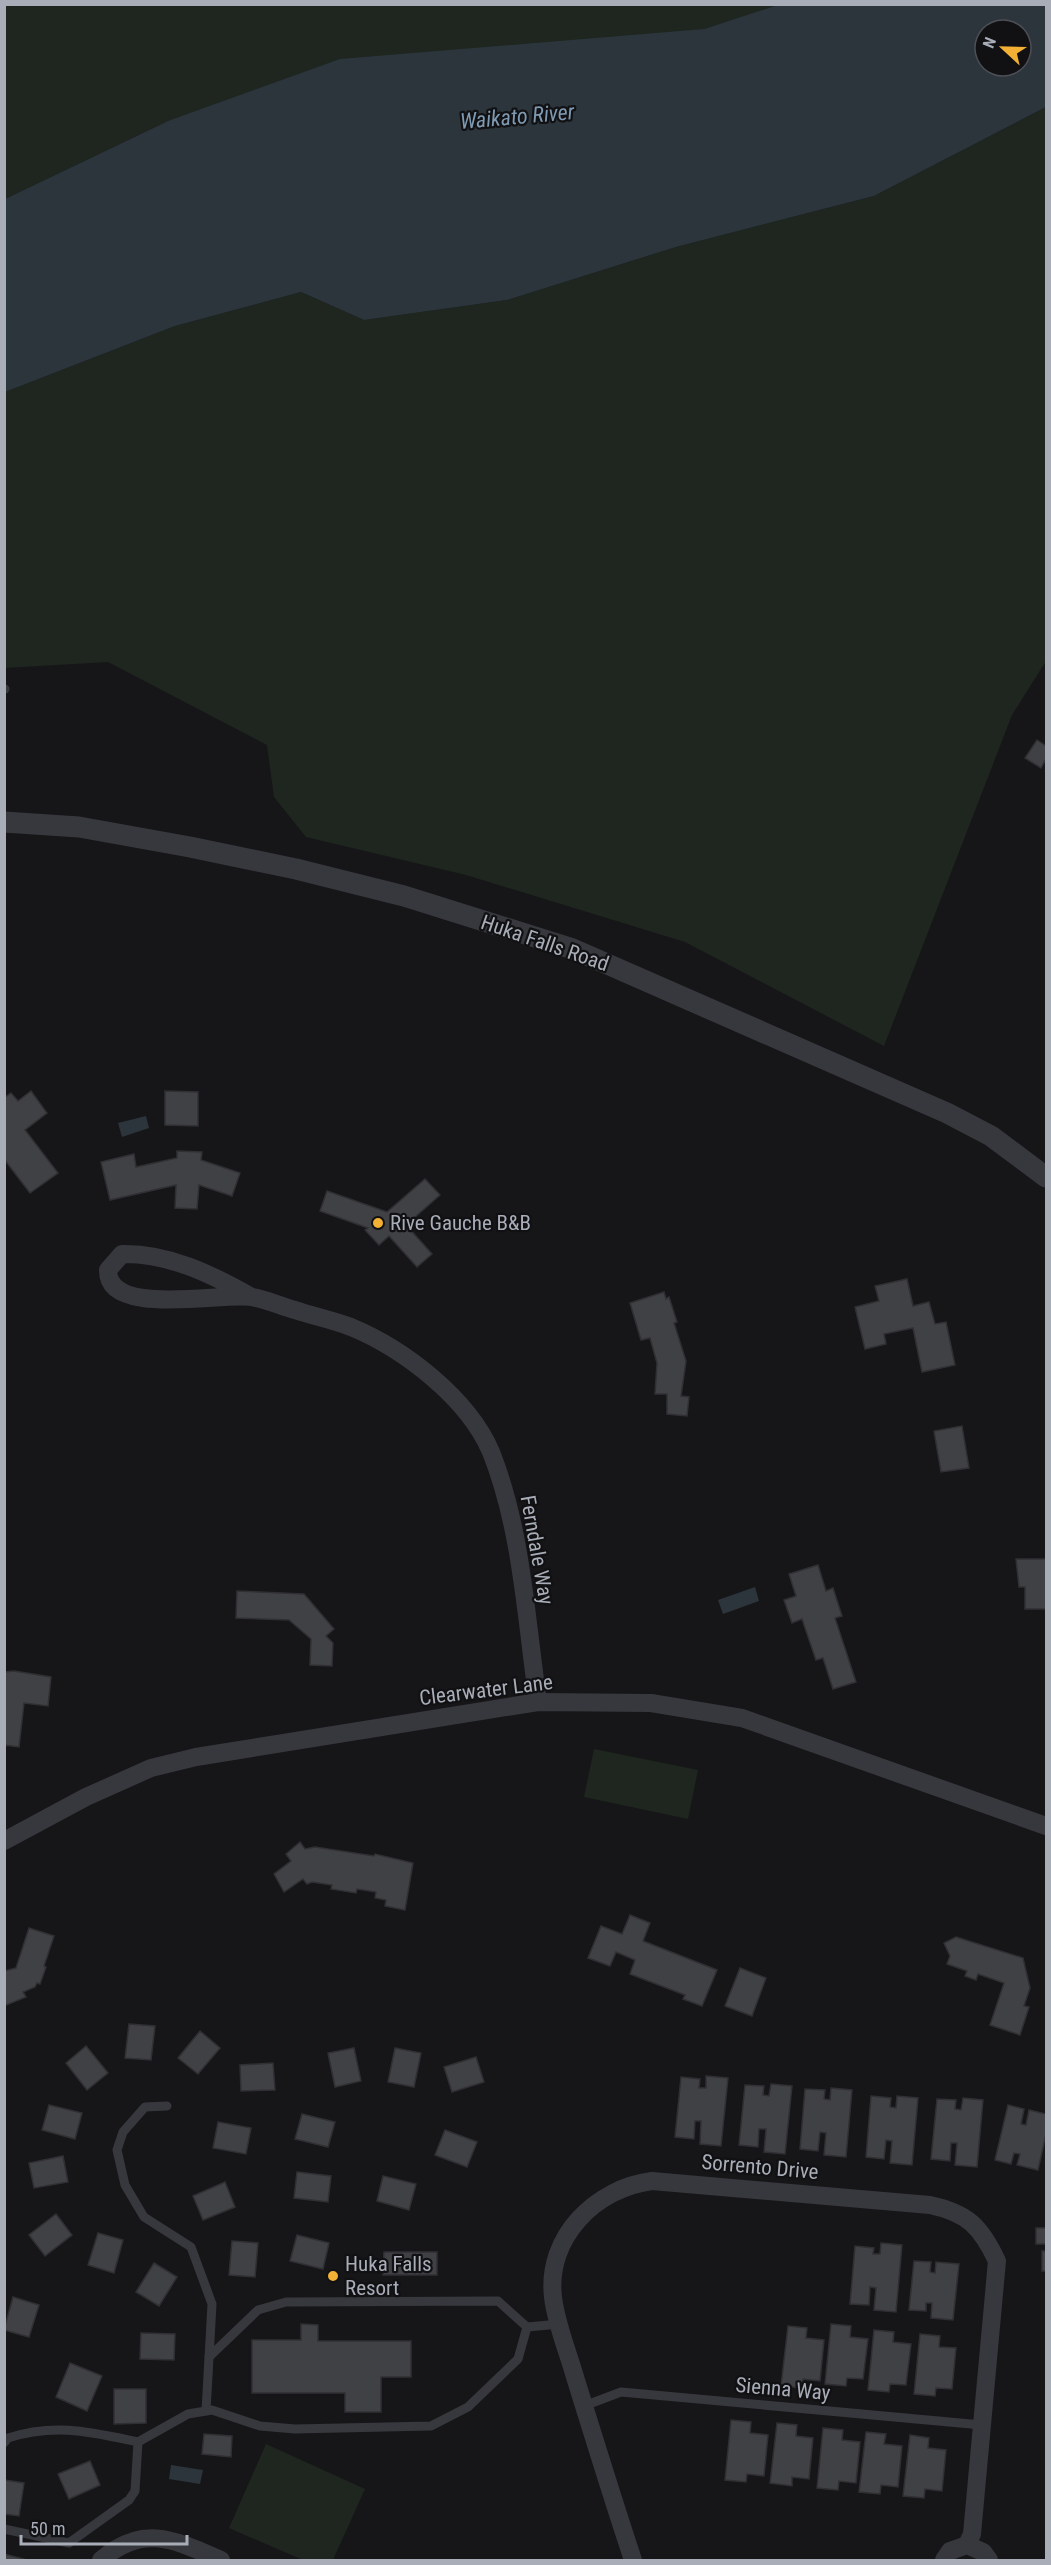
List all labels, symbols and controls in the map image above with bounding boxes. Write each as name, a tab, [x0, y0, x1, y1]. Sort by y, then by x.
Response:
north arrow	[973, 18, 1033, 78]
text: N	[979, 34, 1000, 51]
water label: Waikato River	[459, 99, 576, 134]
street label: Huka Falls Road	[478, 910, 612, 976]
place label: Rive Gauche B&B	[390, 1211, 531, 1235]
marker: Rive Gauche B&B	[371, 1216, 385, 1230]
street label: Ferndale Way	[516, 1493, 558, 1607]
street label: Clearwater Lane	[418, 1670, 554, 1710]
street label: Sorrento Drive	[701, 2150, 820, 2184]
place label: Huka Falls Resort	[345, 2252, 432, 2300]
marker: Huka Falls Resort	[326, 2269, 340, 2283]
street label: Sienna Way	[735, 2373, 832, 2405]
scale bar	[21, 2508, 188, 2546]
text: 50 m	[30, 2518, 65, 2539]

